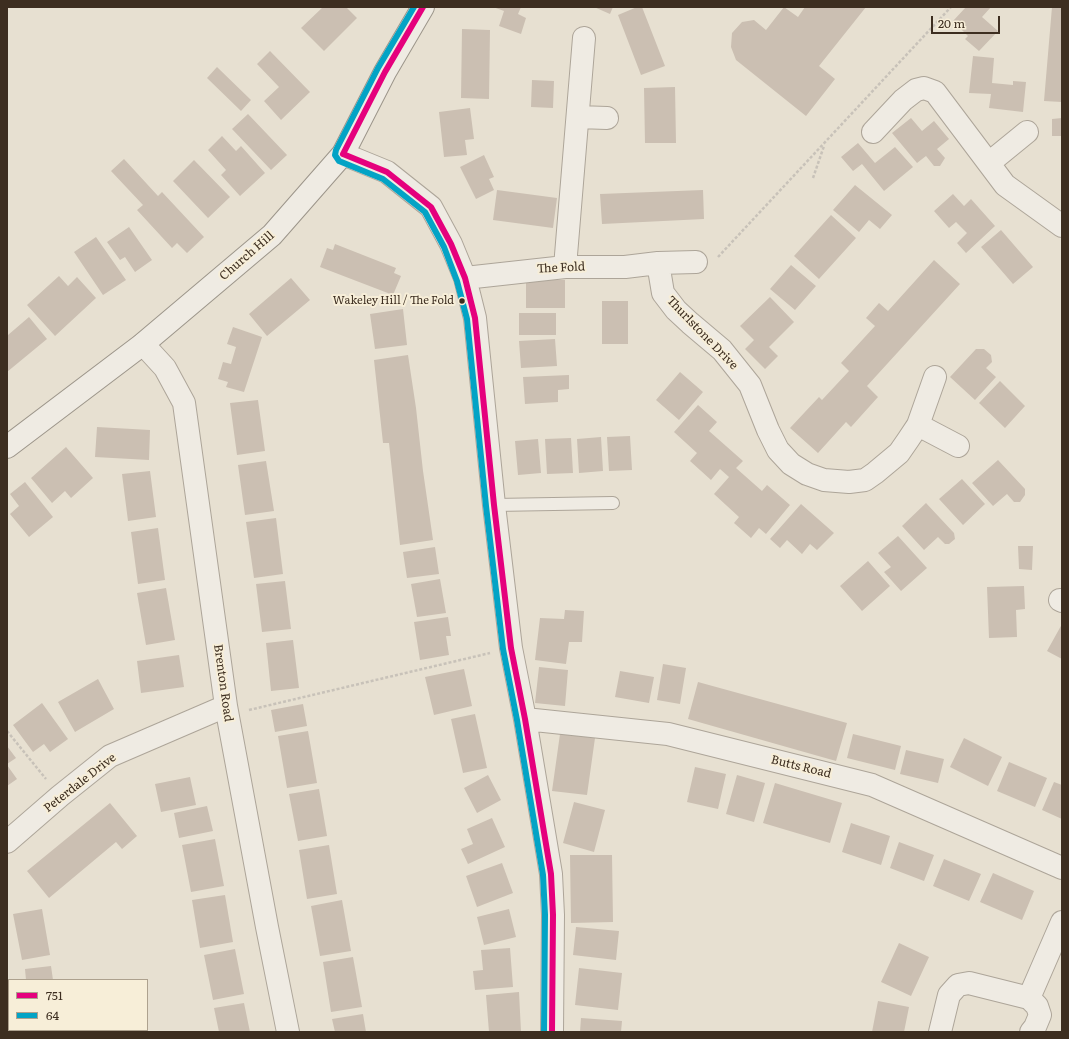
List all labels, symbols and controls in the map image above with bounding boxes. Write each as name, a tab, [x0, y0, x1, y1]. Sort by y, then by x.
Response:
scale bar	[933, 8, 1002, 34]
text: 20 m	[938, 14, 965, 32]
street label: Church Hill	[217, 228, 277, 284]
street label: The Fold	[536, 260, 586, 276]
street label: Thurlstone Drive	[663, 293, 741, 373]
place label: Wakeley Hill / The Fold	[333, 294, 454, 308]
marker: Wakeley Hill / The Fold	[457, 296, 467, 306]
street label: Brenton Road	[210, 643, 236, 723]
street label: Peterdale Drive	[41, 750, 119, 816]
street label: Butts Road	[769, 753, 833, 781]
legend	[8, 979, 148, 1031]
text: 751	[46, 986, 63, 1004]
text: 64	[46, 1006, 59, 1024]

